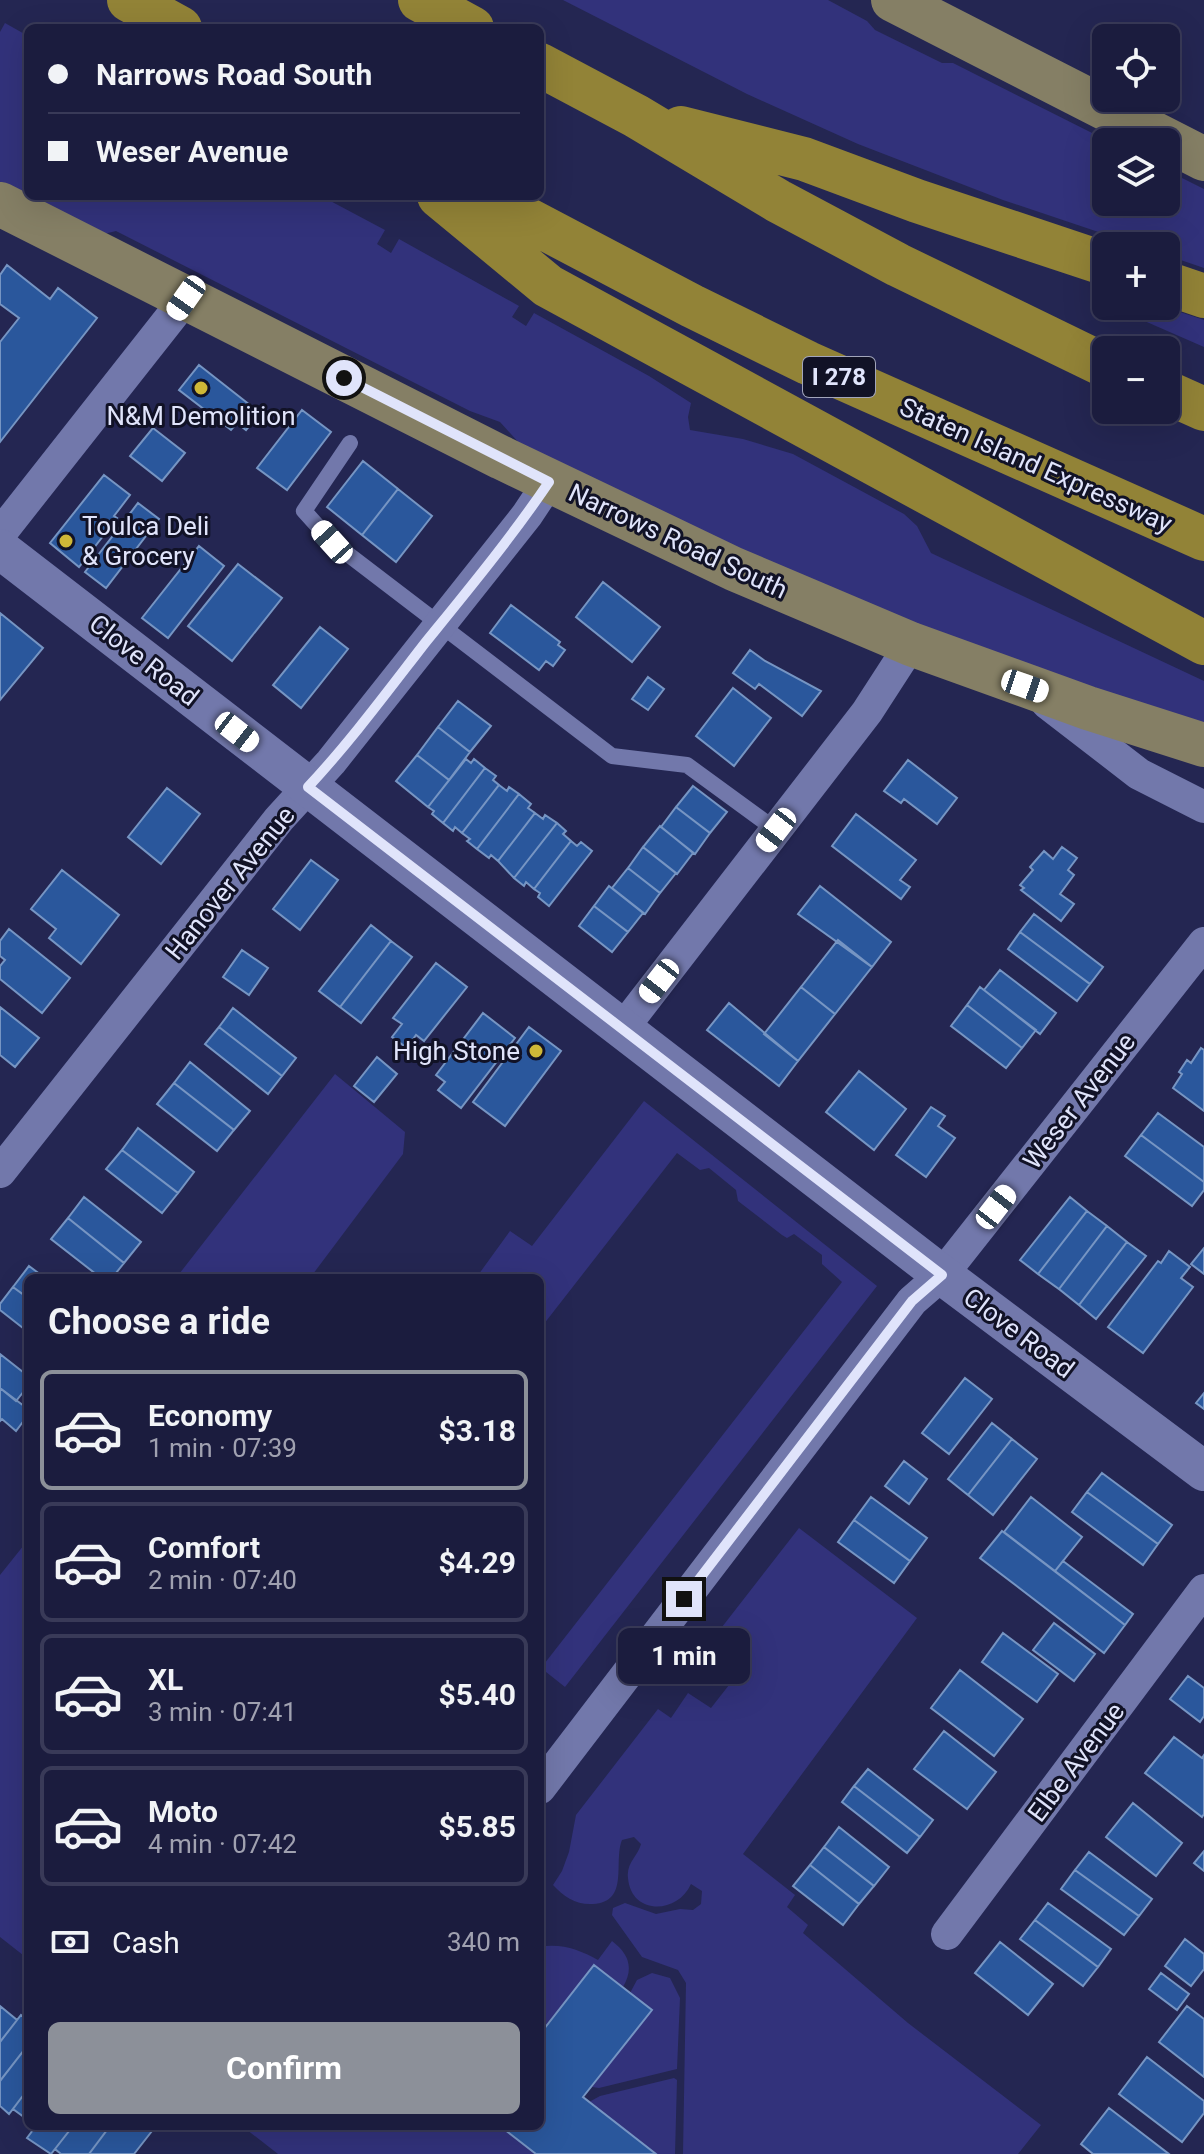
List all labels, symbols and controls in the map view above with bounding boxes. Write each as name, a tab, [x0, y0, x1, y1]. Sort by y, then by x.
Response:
map controls	[1092, 24, 1180, 424]
button: locate	[1092, 24, 1180, 112]
text: Narrows Road South	[96, 57, 372, 92]
button: layers	[1092, 128, 1180, 216]
text: Weser Avenue	[96, 134, 289, 169]
button: +	[1092, 232, 1180, 320]
car	[162, 271, 210, 325]
button: −	[1092, 336, 1180, 424]
road number: I 278	[803, 357, 875, 397]
route start	[326, 360, 362, 396]
marker: N&M Demolition	[192, 379, 210, 397]
street label: Staten Island Expressway	[895, 391, 1177, 539]
place label: N&M Demolition	[106, 401, 296, 431]
street label: Narrows Road South	[564, 477, 792, 605]
place label: Toulca Deli & Grocery	[82, 511, 209, 571]
car	[307, 516, 357, 568]
marker: Toulca Deli & Grocery	[57, 532, 75, 550]
street label: Clove Road	[83, 608, 205, 712]
car	[998, 667, 1052, 705]
car	[211, 708, 263, 756]
street label: Hanover Avenue	[159, 800, 301, 966]
car	[752, 804, 800, 856]
car	[635, 955, 683, 1007]
street label: Weser Avenue	[1017, 1027, 1141, 1175]
place label: High Stone	[393, 1036, 520, 1066]
marker: High Stone	[527, 1042, 545, 1060]
car	[972, 1181, 1020, 1233]
street label: Clove Road	[958, 1282, 1080, 1384]
text: Choose a ride	[48, 1301, 270, 1343]
icon: car	[52, 1394, 124, 1466]
text: Economy	[148, 1398, 272, 1433]
text: $3.18	[438, 1413, 516, 1448]
text: 1 min · 07:39	[148, 1433, 297, 1463]
icon: car	[52, 1526, 124, 1598]
text: Comfort	[148, 1530, 260, 1565]
text: $4.29	[438, 1545, 516, 1580]
text: 2 min · 07:40	[148, 1565, 297, 1595]
route end	[666, 1581, 702, 1617]
callout: 1 min	[618, 1627, 750, 1683]
text: 1 min	[651, 1641, 717, 1671]
icon: car	[52, 1658, 124, 1730]
text: XL	[148, 1662, 183, 1697]
text: $5.40	[438, 1677, 516, 1712]
text: 3 min · 07:41	[148, 1697, 297, 1727]
street label: Elbe Avenue	[1022, 1697, 1130, 1827]
icon: car	[52, 1790, 124, 1862]
text: Moto	[148, 1794, 218, 1829]
text: $5.85	[438, 1809, 516, 1844]
text: 4 min · 07:42	[148, 1829, 297, 1859]
icon: cash	[48, 1920, 92, 1964]
text: Cash	[112, 1925, 180, 1960]
text: 340 m	[447, 1927, 520, 1957]
button: Confirm	[48, 2022, 520, 2114]

